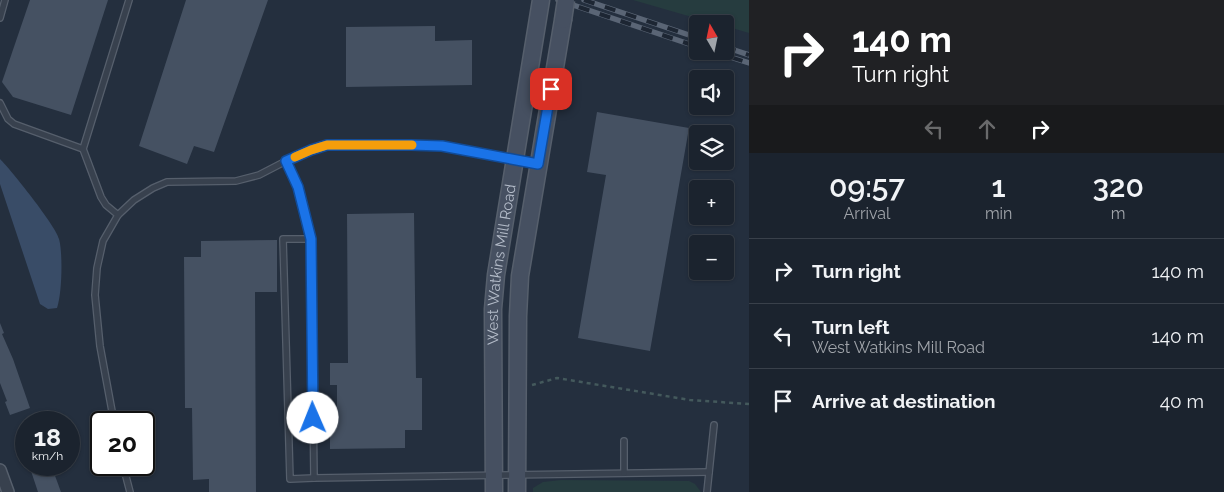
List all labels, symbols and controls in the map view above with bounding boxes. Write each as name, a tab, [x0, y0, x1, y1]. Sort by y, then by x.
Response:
north arrow	[689, 15, 734, 60]
map controls	[689, 15, 734, 280]
text: 140 m	[852, 19, 952, 60]
icon: right	[769, 20, 834, 85]
text: Turn right	[852, 61, 949, 87]
pin	[530, 68, 572, 110]
button: sound	[689, 70, 734, 115]
icon: arrive	[537, 75, 565, 103]
icon: left	[920, 115, 948, 143]
icon: ahead	[973, 115, 1001, 143]
icon: right	[1026, 115, 1054, 143]
button: layers	[689, 125, 734, 170]
text: 09:57	[829, 169, 905, 204]
text: 1	[992, 169, 1006, 204]
text: 320	[1093, 169, 1144, 204]
button: +	[689, 180, 734, 225]
street label: West Watkins Mill Road	[484, 183, 520, 345]
text: Arrival	[843, 204, 890, 223]
text: min	[985, 204, 1012, 223]
text: m	[1111, 204, 1126, 223]
button: −	[689, 235, 734, 280]
icon: right	[769, 257, 797, 285]
text: Turn right	[812, 260, 901, 282]
text: 140 m	[1152, 260, 1204, 282]
text: Turn left	[812, 316, 889, 338]
icon: left	[769, 322, 797, 350]
text: 140 m	[1152, 325, 1204, 347]
text: West Watkins Mill Road	[812, 338, 985, 357]
icon: arrive	[769, 387, 797, 415]
text: Arrive at destination	[812, 390, 996, 412]
text: 40 m	[1160, 390, 1204, 412]
position arrow	[286, 391, 338, 443]
speed limit sign: 20	[90, 411, 155, 476]
text: 18	[34, 422, 61, 452]
text: km/h	[32, 449, 63, 463]

